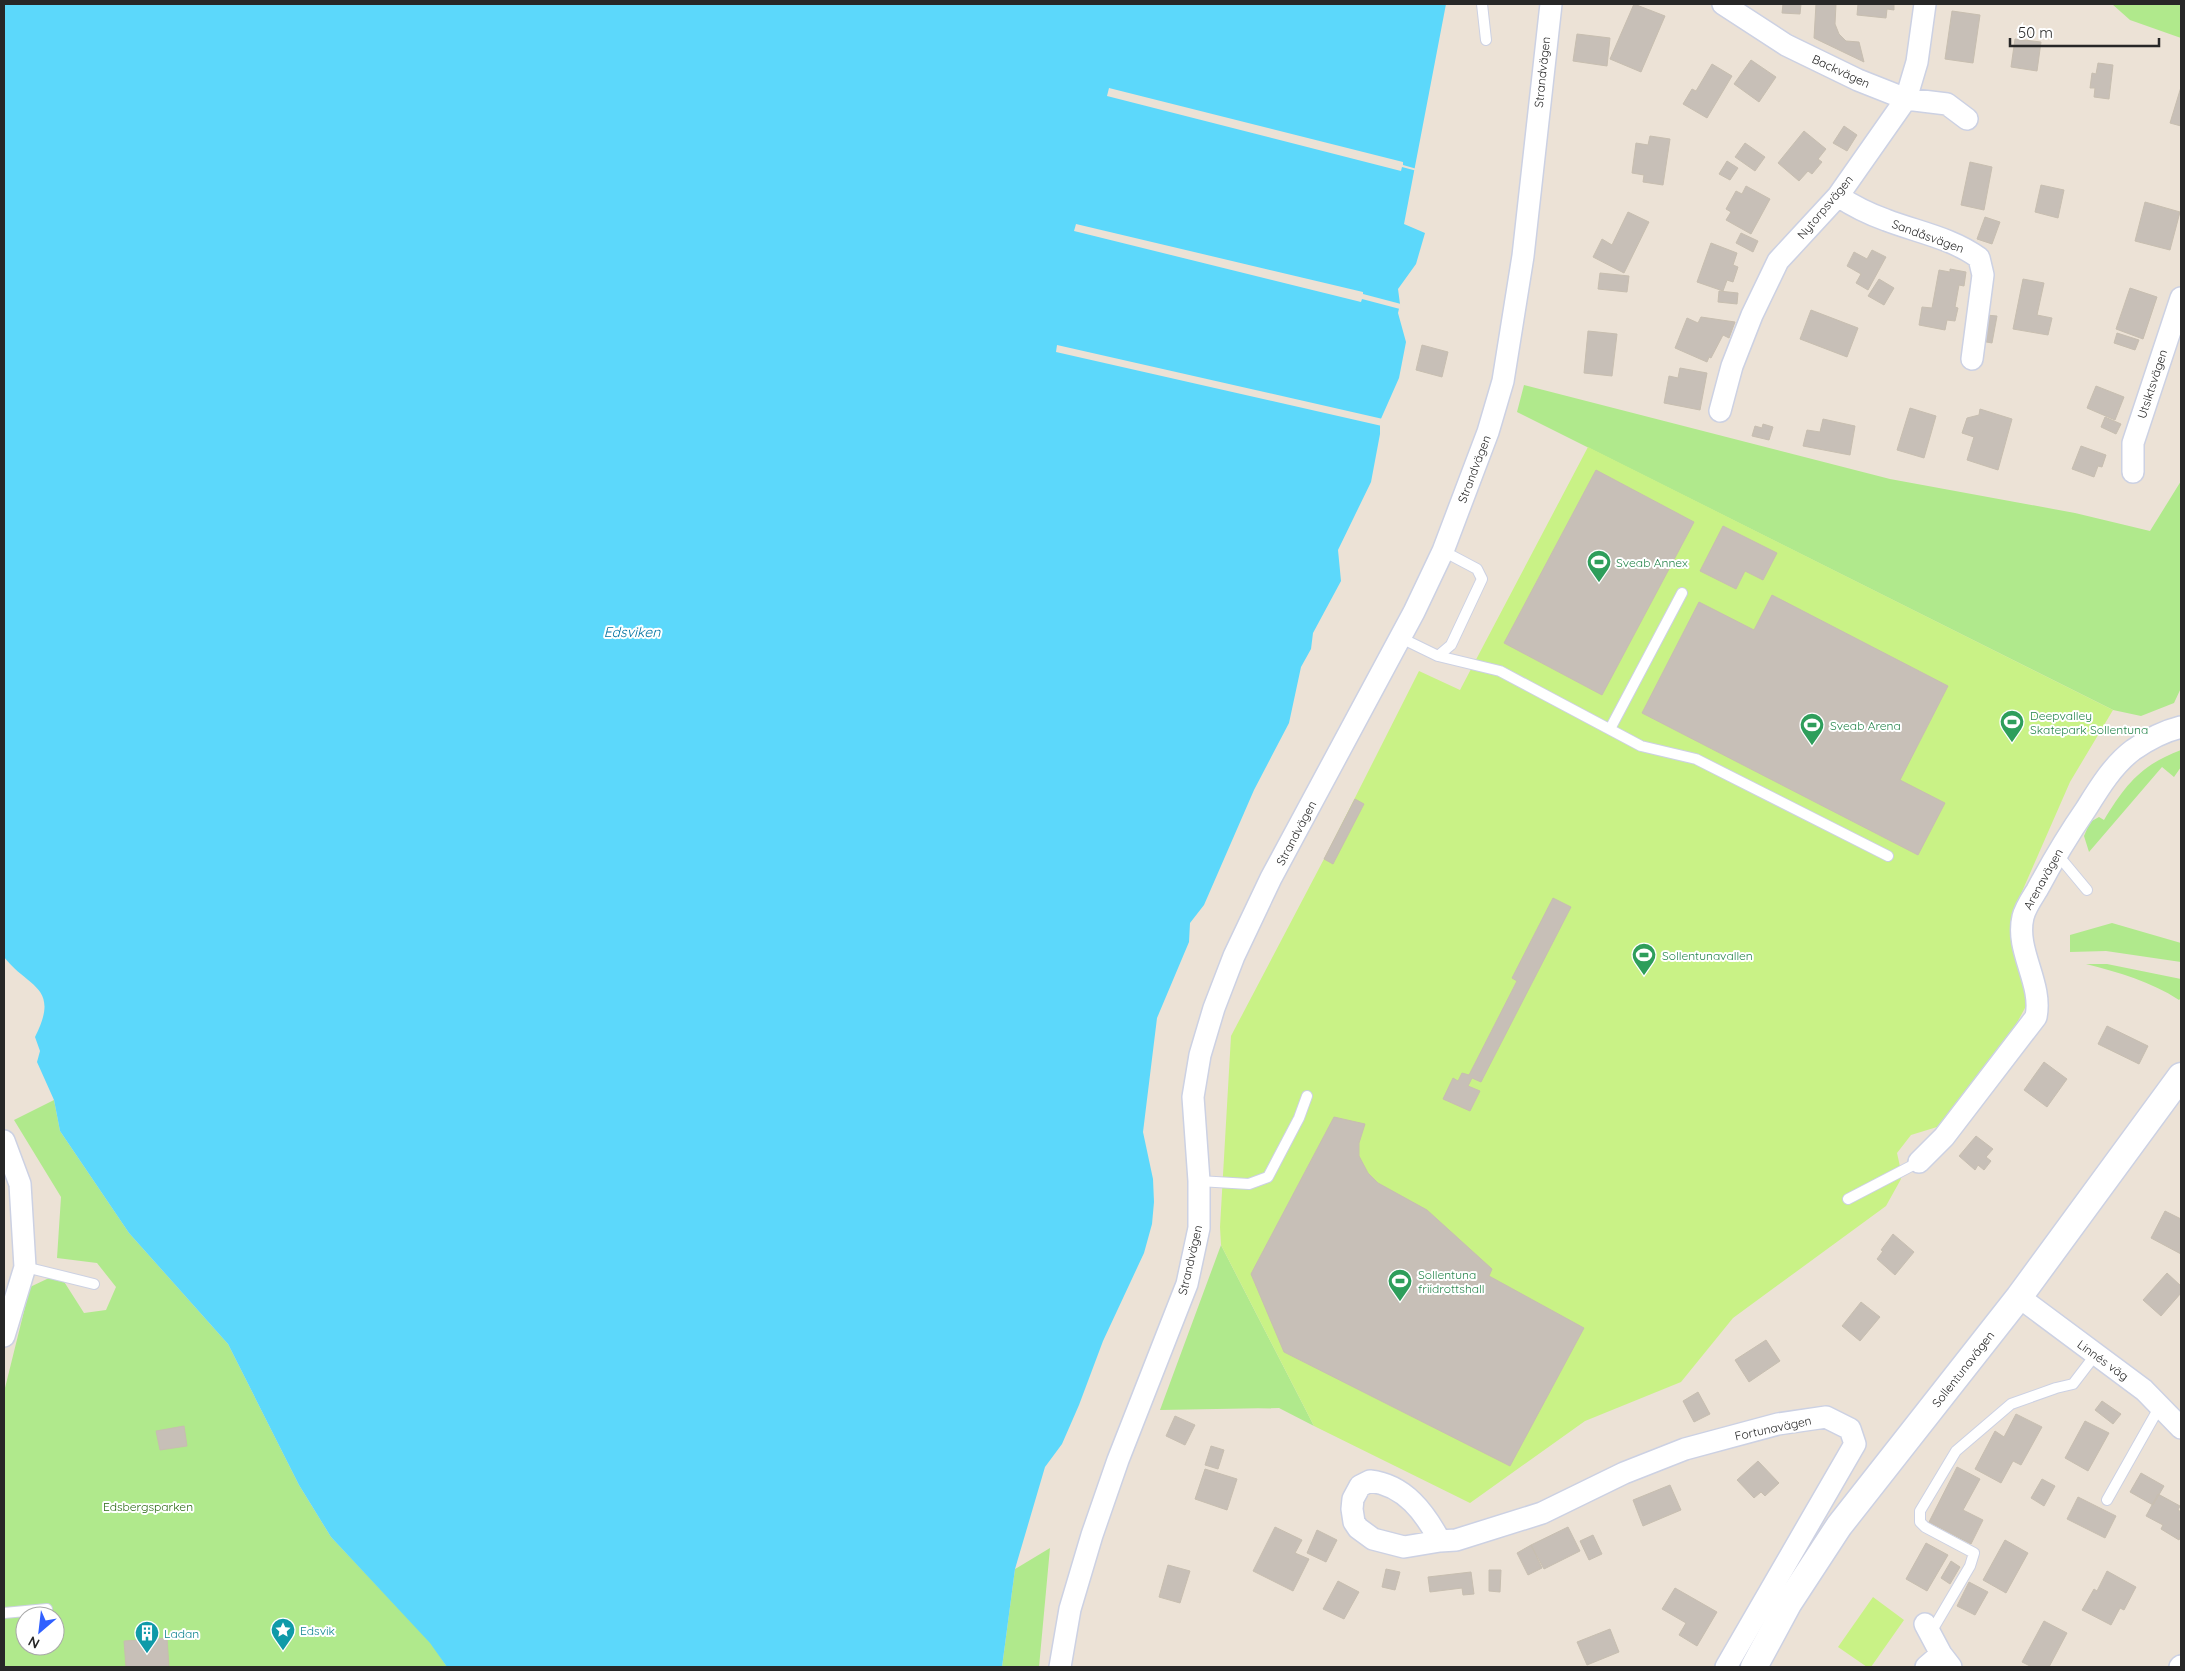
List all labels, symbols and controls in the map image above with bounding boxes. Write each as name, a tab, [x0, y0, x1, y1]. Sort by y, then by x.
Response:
scale bar	[2010, 15, 2159, 47]
text: 50 m	[2018, 23, 2053, 42]
street label: Strandvägen	[1531, 36, 1553, 108]
street label: Backvägen	[1810, 51, 1872, 91]
street label: Nytorpsvägen	[1794, 172, 1856, 242]
street label: Sandåsvägen	[1890, 216, 1966, 256]
street label: Utsiktsvägen	[2134, 347, 2170, 421]
street label: Strandvägen	[1454, 433, 1494, 505]
sports icon: Sveab Annex	[1586, 549, 1612, 583]
place label: Sveab Annex	[1616, 555, 1688, 570]
water label: Edsviken	[604, 623, 661, 641]
place label: Deepvalley Skatepark Sollentuna	[2030, 708, 2148, 737]
sports icon: Deepvalley Skatepark Sollentuna	[1999, 709, 2025, 743]
sports icon: Sveab Arena	[1799, 712, 1825, 746]
place label: Sveab Arena	[1830, 718, 1901, 733]
street label: Strandvägen	[1273, 798, 1319, 868]
street label: Arenavägen	[2020, 846, 2066, 912]
sports icon: Sollentunavallen	[1631, 942, 1657, 976]
place label: Sollentunavallen	[1662, 948, 1753, 963]
street label: Strandvägen	[1175, 1224, 1205, 1296]
place label: Sollentuna friidrottshall	[1418, 1267, 1485, 1296]
sports icon: Sollentuna friidrottshall	[1387, 1268, 1413, 1302]
street label: Sollentunavägen	[1929, 1328, 1997, 1410]
street label: Linnés väg	[2074, 1336, 2132, 1384]
street label: Fortunavägen	[1733, 1413, 1813, 1443]
park label: Edsbergsparken	[103, 1499, 193, 1514]
north arrow	[15, 1606, 65, 1656]
place icon: Edsvik	[270, 1617, 296, 1651]
building icon: Ladan	[134, 1620, 160, 1654]
place label: Edsvik	[300, 1623, 335, 1638]
place label: Ladan	[164, 1626, 199, 1641]
text: N	[25, 1632, 43, 1653]

